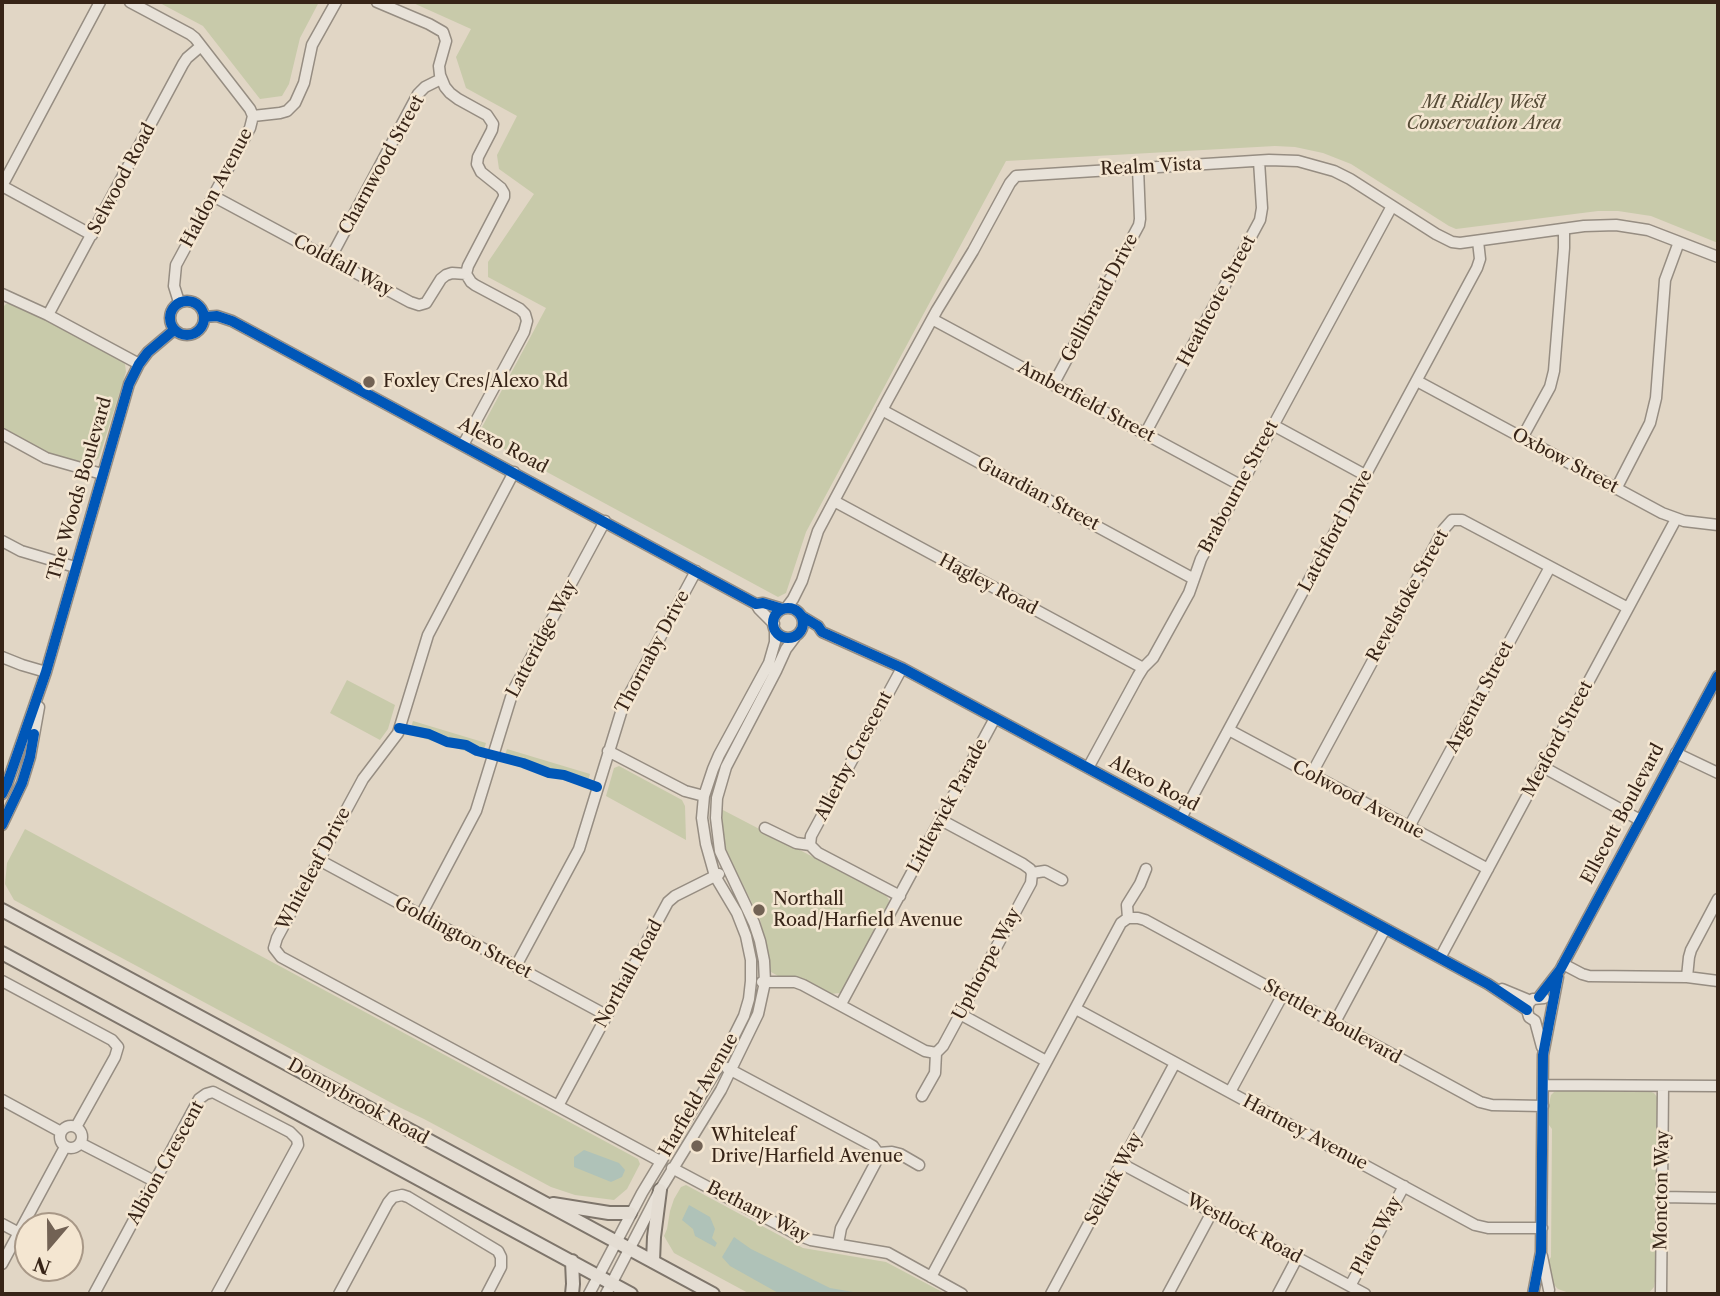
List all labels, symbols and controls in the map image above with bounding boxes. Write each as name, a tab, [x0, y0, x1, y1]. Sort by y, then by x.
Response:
street label: Charnwood Street	[335, 91, 429, 239]
park label: Mt Ridley West Conservation Area	[1406, 92, 1562, 134]
street label: Selwood Road	[84, 120, 160, 238]
street label: Haldon Avenue	[176, 125, 258, 251]
street label: Realm Vista	[1100, 154, 1202, 180]
street label: Gellibrand Drive	[1057, 230, 1143, 366]
street label: Coldfall Way	[289, 231, 397, 301]
street label: Heathcote Street	[1173, 232, 1261, 370]
street label: Amberfield Street	[1014, 357, 1158, 447]
place label: Foxley Cres/Alexo Rd	[383, 371, 568, 393]
marker: Foxley Cres/Alexo Rd	[361, 374, 377, 390]
street label: The Woods Boulevard	[43, 395, 117, 583]
street label: Alexo Road	[454, 413, 552, 479]
street label: Brabourne Street	[1195, 417, 1283, 557]
street label: Oxbow Street	[1508, 424, 1622, 498]
street label: Guardian Street	[973, 453, 1103, 535]
street label: Latchford Drive	[1295, 466, 1377, 596]
street label: Revelstoke Street	[1363, 526, 1453, 666]
street label: Hagley Road	[935, 550, 1041, 620]
street label: Latteridge Way	[502, 577, 582, 701]
street label: Thornaby Drive	[612, 587, 694, 717]
street label: Argenta Street	[1442, 638, 1518, 756]
street label: Meaford Street	[1518, 677, 1598, 801]
street label: Allerby Crescent	[811, 688, 897, 824]
street label: Littlewick Parade	[903, 735, 993, 877]
street label: Ellscott Boulevard	[1577, 740, 1669, 888]
street label: Alexo Road	[1105, 751, 1203, 817]
street label: Colwood Avenue	[1288, 756, 1428, 844]
street label: Whiteleaf Drive	[272, 804, 356, 934]
place label: Northall Road/Harfield Avenue	[773, 889, 963, 932]
street label: Goldington Street	[391, 893, 535, 983]
marker: Northall Road/Harfield Avenue	[751, 902, 767, 918]
street label: Upthorpe Way	[948, 904, 1026, 1024]
street label: Northall Road	[590, 916, 668, 1032]
street label: Stettler Boulevard	[1259, 975, 1405, 1069]
street label: Harfield Avenue	[655, 1029, 743, 1161]
street label: Donnybrook Road	[284, 1054, 432, 1150]
street label: Hartney Avenue	[1239, 1091, 1371, 1175]
street label: Albion Crescent	[123, 1097, 209, 1229]
place label: Whiteleaf Drive/Harfield Avenue	[711, 1125, 903, 1168]
street label: Selkirk Way	[1081, 1129, 1147, 1229]
street label: Moncton Way	[1650, 1130, 1674, 1250]
marker: Whiteleaf Drive/Harfield Avenue	[689, 1138, 705, 1154]
street label: Bethany Way	[703, 1177, 813, 1247]
street label: Westlock Road	[1182, 1189, 1306, 1269]
street label: Plato Way	[1347, 1193, 1407, 1279]
north arrow	[14, 1212, 84, 1282]
text: N	[31, 1252, 54, 1279]

